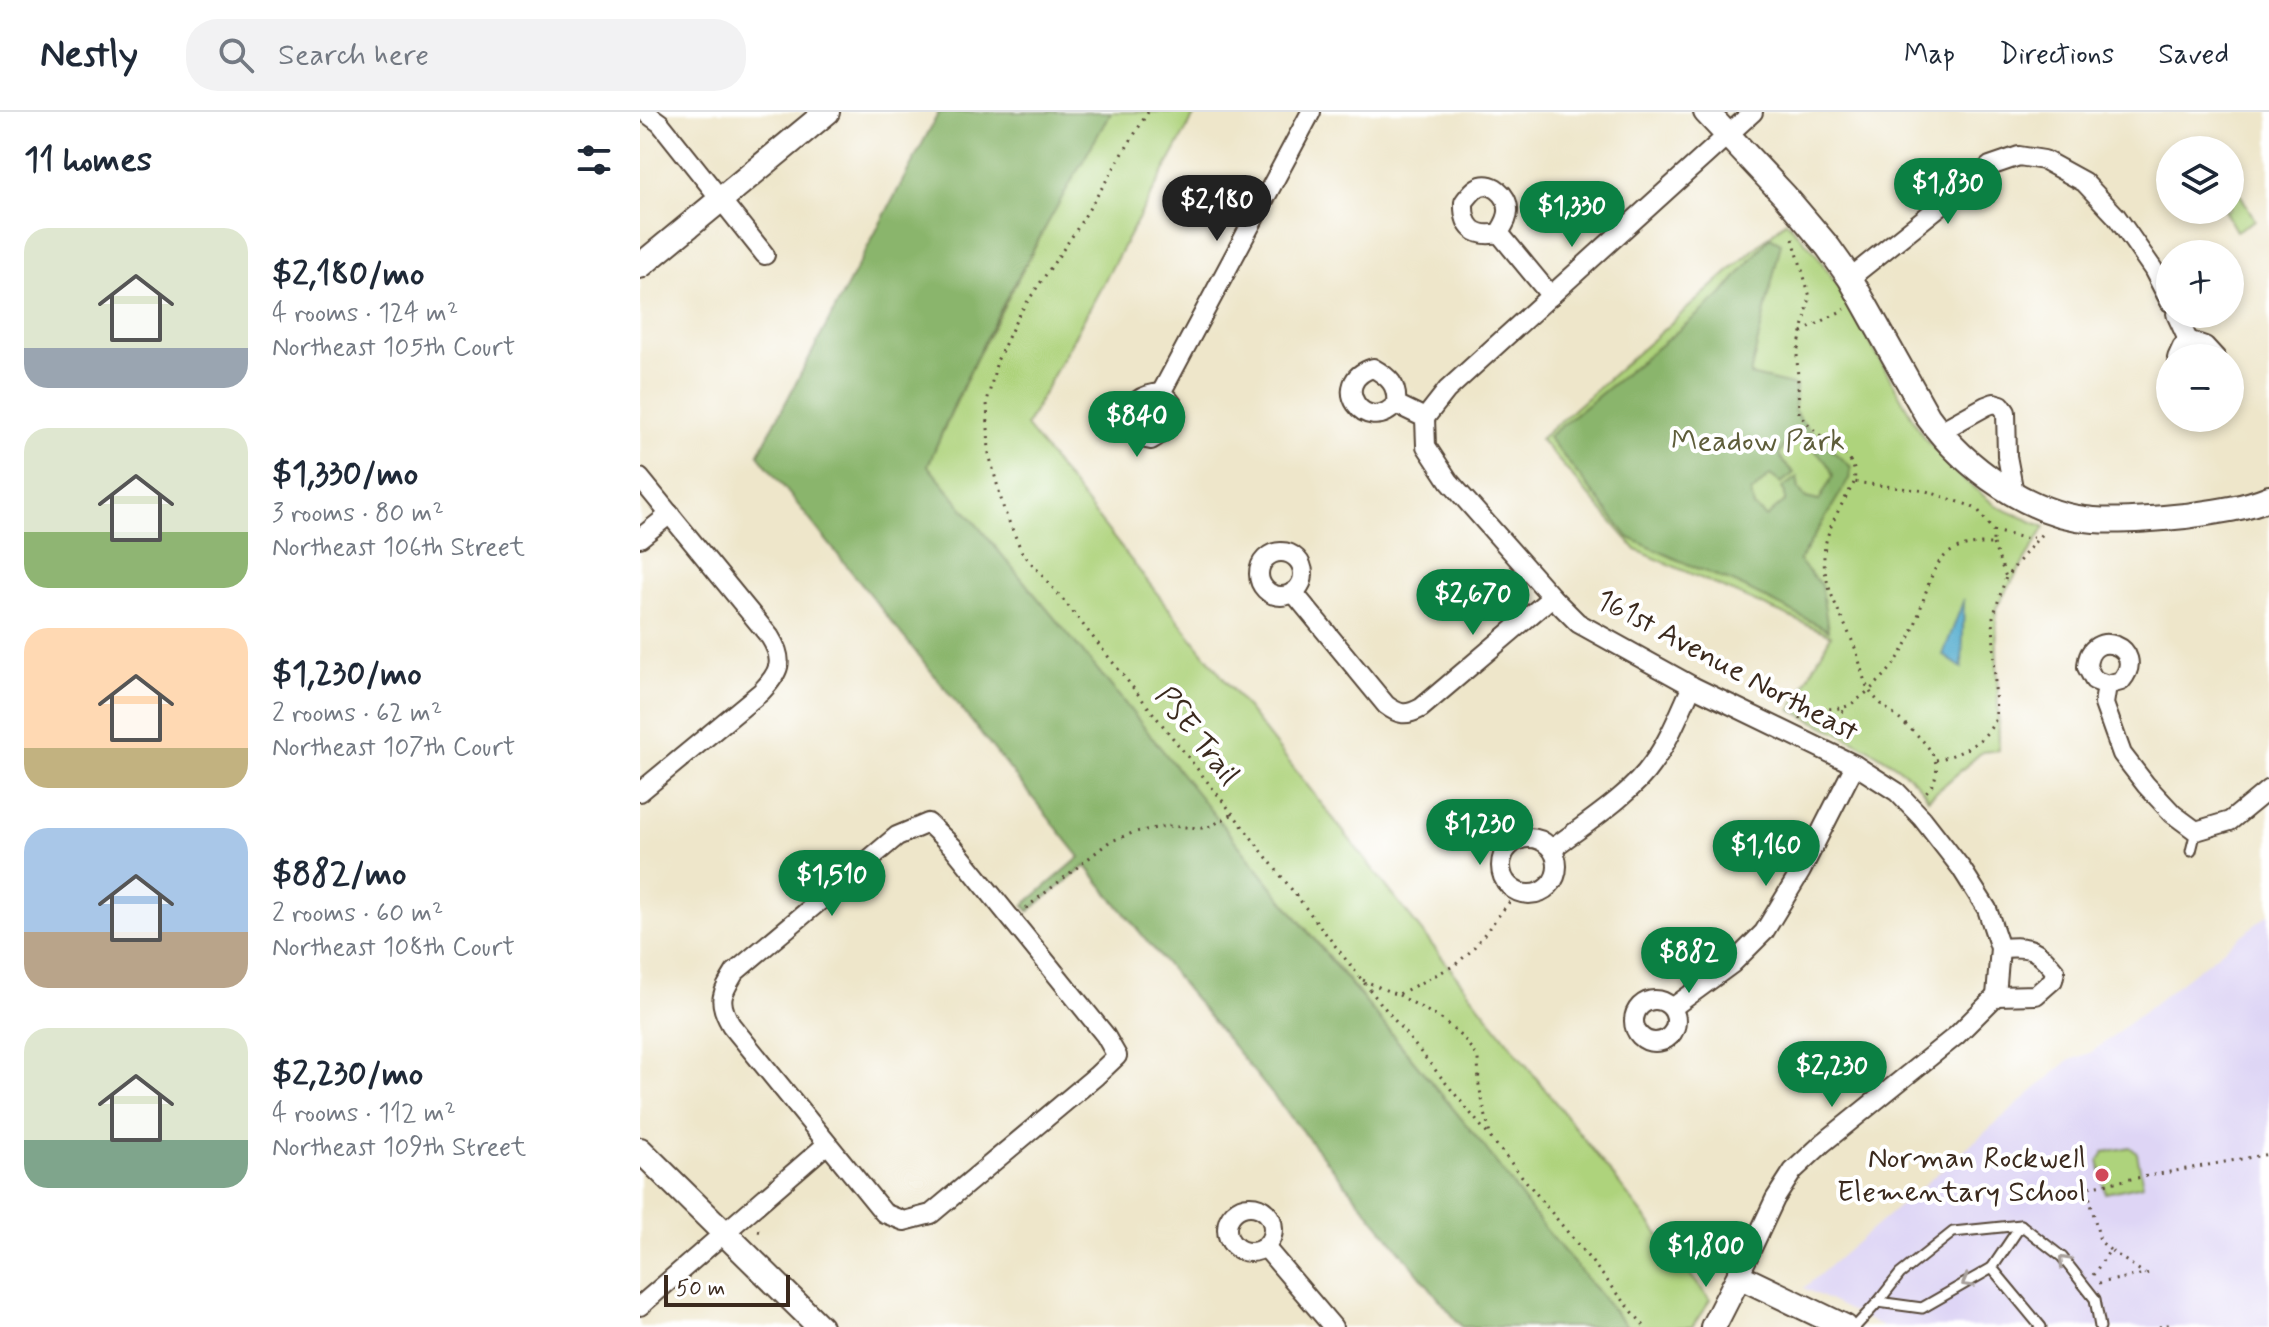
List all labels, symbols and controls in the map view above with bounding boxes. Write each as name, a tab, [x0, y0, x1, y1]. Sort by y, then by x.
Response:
search box	[186, 19, 746, 91]
text: Nestly	[40, 31, 138, 80]
icon: search	[214, 33, 258, 77]
text: Search here	[278, 36, 429, 75]
text: Map	[1904, 37, 1955, 74]
text: Directions	[1999, 37, 2114, 74]
text: Saved	[2158, 37, 2229, 74]
map controls	[2156, 136, 2244, 432]
button: layers	[2156, 136, 2244, 224]
text: 11 homes	[24, 138, 152, 183]
icon: filters	[572, 138, 616, 182]
pin: $1,830	[1883, 158, 2013, 226]
text: $1,830	[1912, 167, 1984, 201]
pin: $2,180	[1152, 175, 1282, 243]
pin: $1,330	[1507, 181, 1637, 249]
text: $2,180	[1180, 184, 1254, 218]
text: $1,330	[1538, 190, 1606, 224]
button: +	[2156, 240, 2244, 328]
text: $2,180/mo	[272, 252, 424, 297]
icon: home	[88, 260, 184, 356]
text: 4 rooms · 124 m²	[272, 297, 458, 331]
text: Northeast 105th Court	[272, 331, 515, 365]
button: −	[2156, 344, 2244, 432]
pin: $840	[1090, 391, 1184, 459]
text: $840	[1106, 400, 1168, 434]
park label: Meadow Park	[1671, 422, 1845, 461]
text: $1,330/mo	[272, 452, 418, 497]
icon: home	[88, 460, 184, 556]
text: 3 rooms · 80 m²	[272, 497, 444, 531]
text: Northeast 106th Street	[272, 531, 525, 565]
pin: $2,670	[1408, 569, 1538, 637]
text: $2,670	[1434, 578, 1512, 612]
street label: 161st Avenue Northeast	[1589, 580, 1865, 752]
text: $1,230/mo	[272, 652, 422, 697]
icon: home	[88, 660, 184, 756]
street label: PSE Trail	[1146, 679, 1248, 793]
text: 2 rooms · 62 m²	[272, 697, 442, 731]
text: Northeast 107th Court	[272, 731, 515, 765]
pin: $1,230	[1415, 799, 1545, 867]
text: $1,230	[1444, 808, 1516, 842]
pin: $1,160	[1701, 820, 1831, 888]
text: $1,160	[1731, 829, 1801, 863]
pin: $1,510	[767, 850, 897, 918]
text: $882/mo	[272, 852, 407, 897]
text: $1,510	[796, 859, 868, 893]
icon: home	[88, 860, 184, 956]
text: 2 rooms · 60 m²	[272, 897, 443, 931]
pin: $882	[1642, 927, 1736, 995]
text: Northeast 108th Court	[272, 931, 515, 965]
text: $882	[1659, 936, 1719, 970]
pin: $2,230	[1767, 1041, 1897, 1109]
text: $2,230	[1796, 1050, 1868, 1084]
text: $2,230/mo	[272, 1052, 423, 1097]
icon: home	[88, 1060, 184, 1156]
text: 4 rooms · 112 m²	[272, 1097, 456, 1131]
text: Northeast 109th Street	[272, 1131, 526, 1165]
place label: Norman Rockwell Elementary School	[1837, 1139, 2086, 1212]
marker: Norman Rockwell Elementary School	[2093, 1166, 2111, 1184]
pin: $1,800	[1641, 1221, 1771, 1289]
text: $1,800	[1668, 1230, 1744, 1264]
one-way arrow	[2058, 1256, 2073, 1270]
scale bar	[664, 1271, 790, 1307]
one-way arrow	[1961, 1272, 1976, 1288]
text: 50 m	[676, 1275, 725, 1303]

